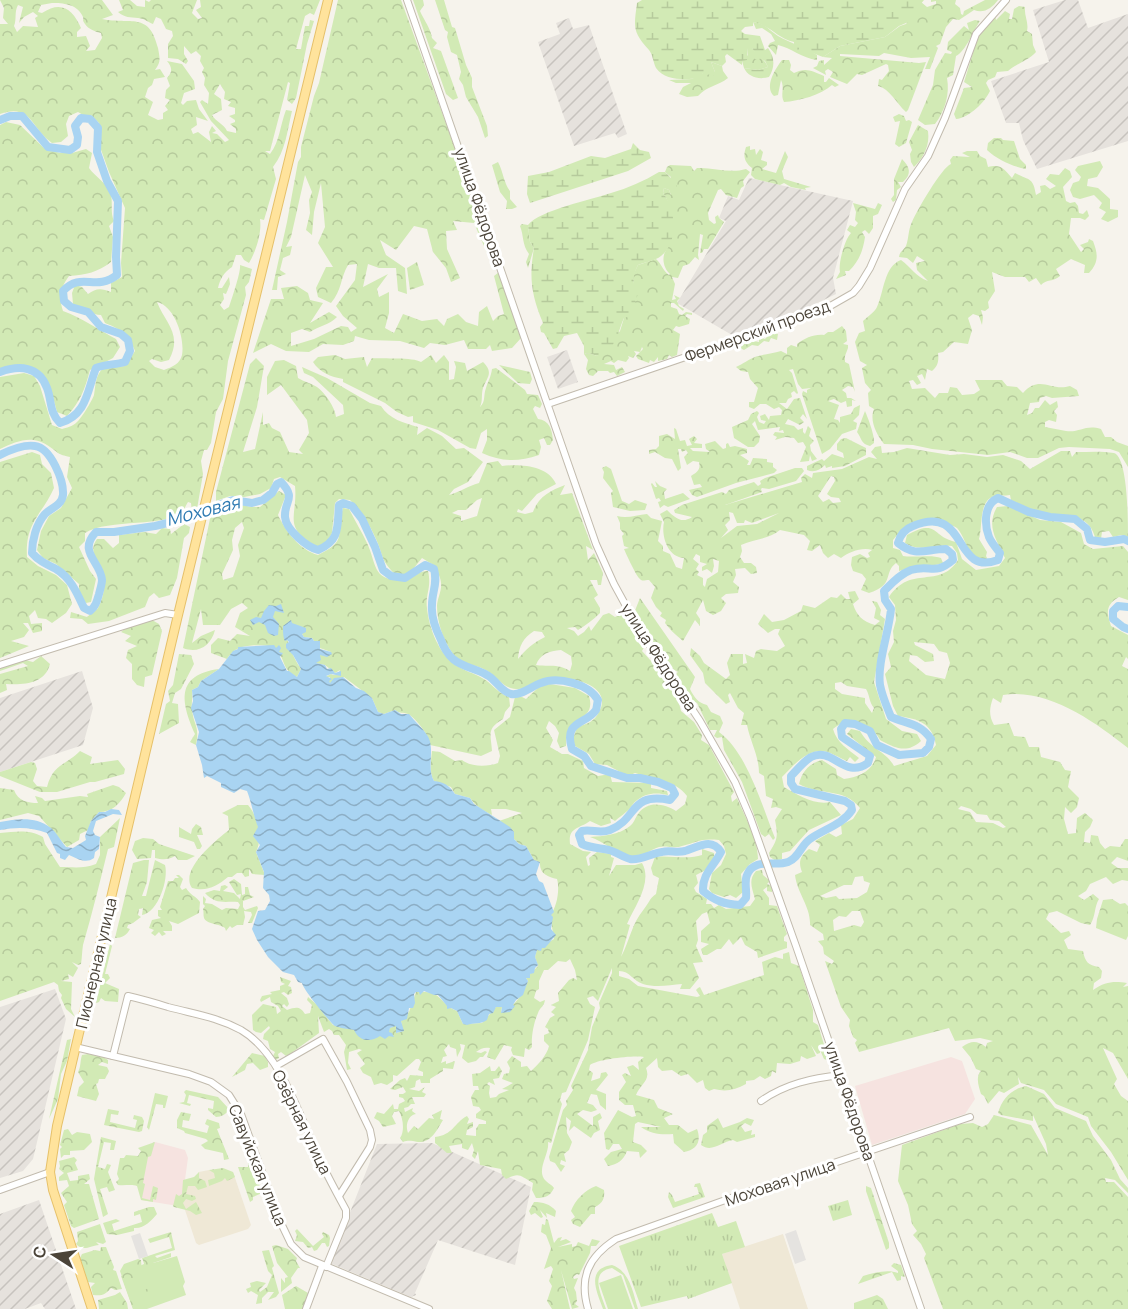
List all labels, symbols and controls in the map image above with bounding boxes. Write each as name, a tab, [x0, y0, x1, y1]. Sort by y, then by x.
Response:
street label: улица Фёдорова	[449, 145, 511, 269]
street label: Фермерский проезд	[681, 294, 833, 368]
water label: Моховая	[163, 489, 244, 531]
street label: улица Фёдорова	[616, 599, 702, 715]
street label: Пионерная улица	[70, 895, 122, 1031]
street label: улица Фёдорова	[819, 1039, 881, 1163]
street label: Озёрная улица	[267, 1066, 337, 1178]
street label: Савуйская улица	[224, 1101, 292, 1229]
street label: Моховая улица	[722, 1153, 838, 1211]
north arrow	[24, 1225, 84, 1285]
text: С	[27, 1244, 51, 1260]

